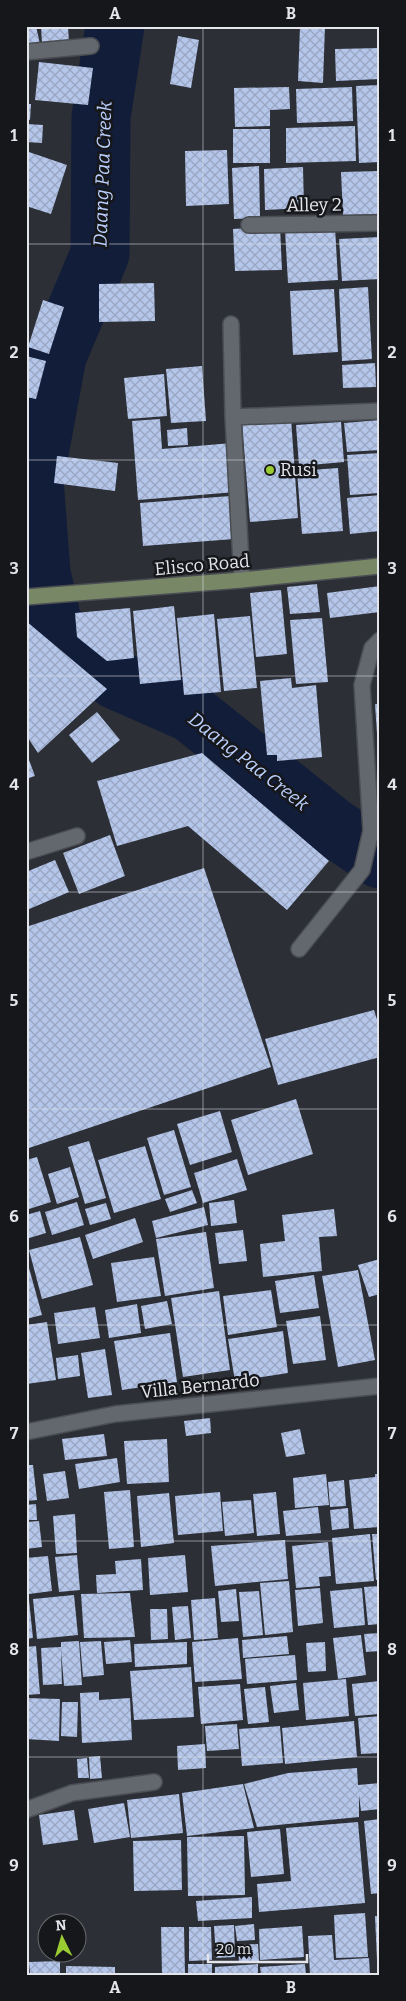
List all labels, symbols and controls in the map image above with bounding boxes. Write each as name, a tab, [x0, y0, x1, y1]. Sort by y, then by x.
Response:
text: A	[109, 4, 121, 23]
text: B	[286, 4, 296, 23]
water label: Daang Paa Creek	[88, 100, 117, 248]
text: 1	[11, 126, 18, 145]
text: 1	[389, 126, 396, 145]
street label: Alley 2	[286, 194, 342, 216]
text: 2	[9, 343, 19, 362]
text: 2	[387, 343, 397, 362]
place label: Rusi	[280, 459, 317, 481]
marker: Rusi	[264, 464, 276, 476]
street label: Elisco Road	[153, 550, 251, 580]
text: 3	[9, 559, 19, 578]
text: 3	[387, 559, 397, 578]
water label: Daang Paa Creek	[184, 707, 314, 816]
text: 4	[9, 775, 19, 794]
text: 4	[387, 775, 397, 794]
text: 5	[10, 991, 19, 1010]
text: 5	[388, 991, 397, 1010]
text: 6	[9, 1207, 19, 1226]
text: 6	[387, 1207, 397, 1226]
street label: Villa Bernardo	[139, 1369, 261, 1403]
text: 7	[10, 1424, 19, 1443]
text: 7	[388, 1424, 397, 1443]
text: 8	[9, 1640, 19, 1659]
text: 8	[387, 1640, 397, 1659]
text: 9	[9, 1856, 19, 1875]
text: 9	[387, 1856, 397, 1875]
north arrow	[38, 1914, 88, 1964]
text: N	[55, 1917, 67, 1934]
scale bar	[208, 1931, 307, 1963]
text: 20 m	[216, 1940, 252, 1958]
text: A	[109, 1978, 121, 1997]
text: B	[286, 1978, 296, 1997]

